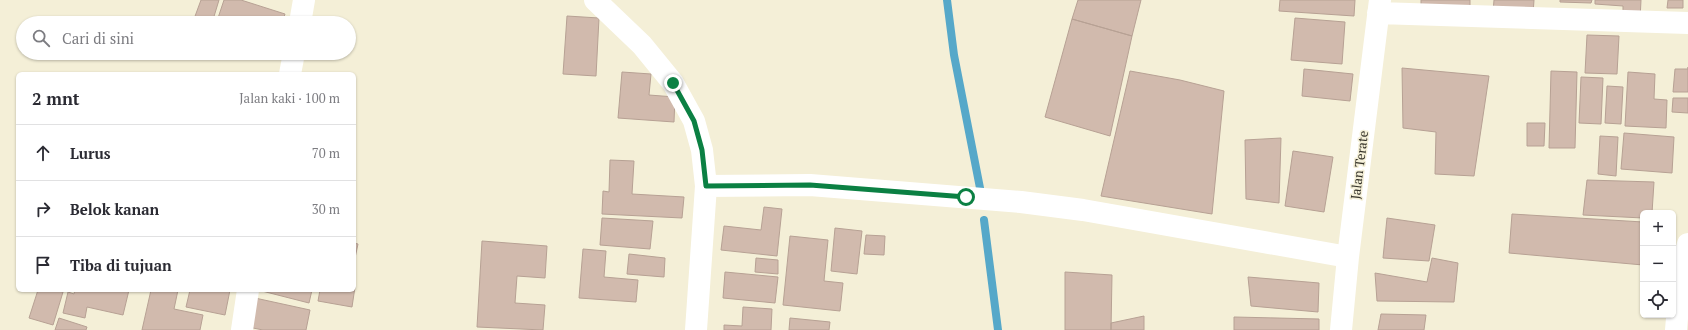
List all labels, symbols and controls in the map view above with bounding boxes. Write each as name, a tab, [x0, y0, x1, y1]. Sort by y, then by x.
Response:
search box	[16, 16, 356, 60]
icon: search	[30, 27, 52, 49]
text: Cari di sini	[62, 28, 134, 48]
route end	[664, 74, 682, 92]
text: 2 mnt	[32, 87, 80, 110]
text: Jalan kaki · 100 m	[239, 89, 340, 107]
street label: Jalan Terate	[1346, 130, 1372, 200]
icon: ahead	[32, 142, 54, 164]
text: Lurus	[70, 143, 111, 163]
text: 70 m	[312, 144, 340, 162]
route start	[957, 188, 975, 206]
icon: right	[32, 198, 54, 220]
text: Belok kanan	[70, 199, 159, 219]
text: 30 m	[312, 200, 340, 218]
map controls	[1640, 210, 1676, 318]
button: +	[1640, 210, 1676, 246]
button: −	[1640, 246, 1676, 282]
icon: arrive	[32, 254, 54, 276]
text: Tiba di tujuan	[70, 255, 172, 275]
button: locate	[1640, 282, 1676, 318]

